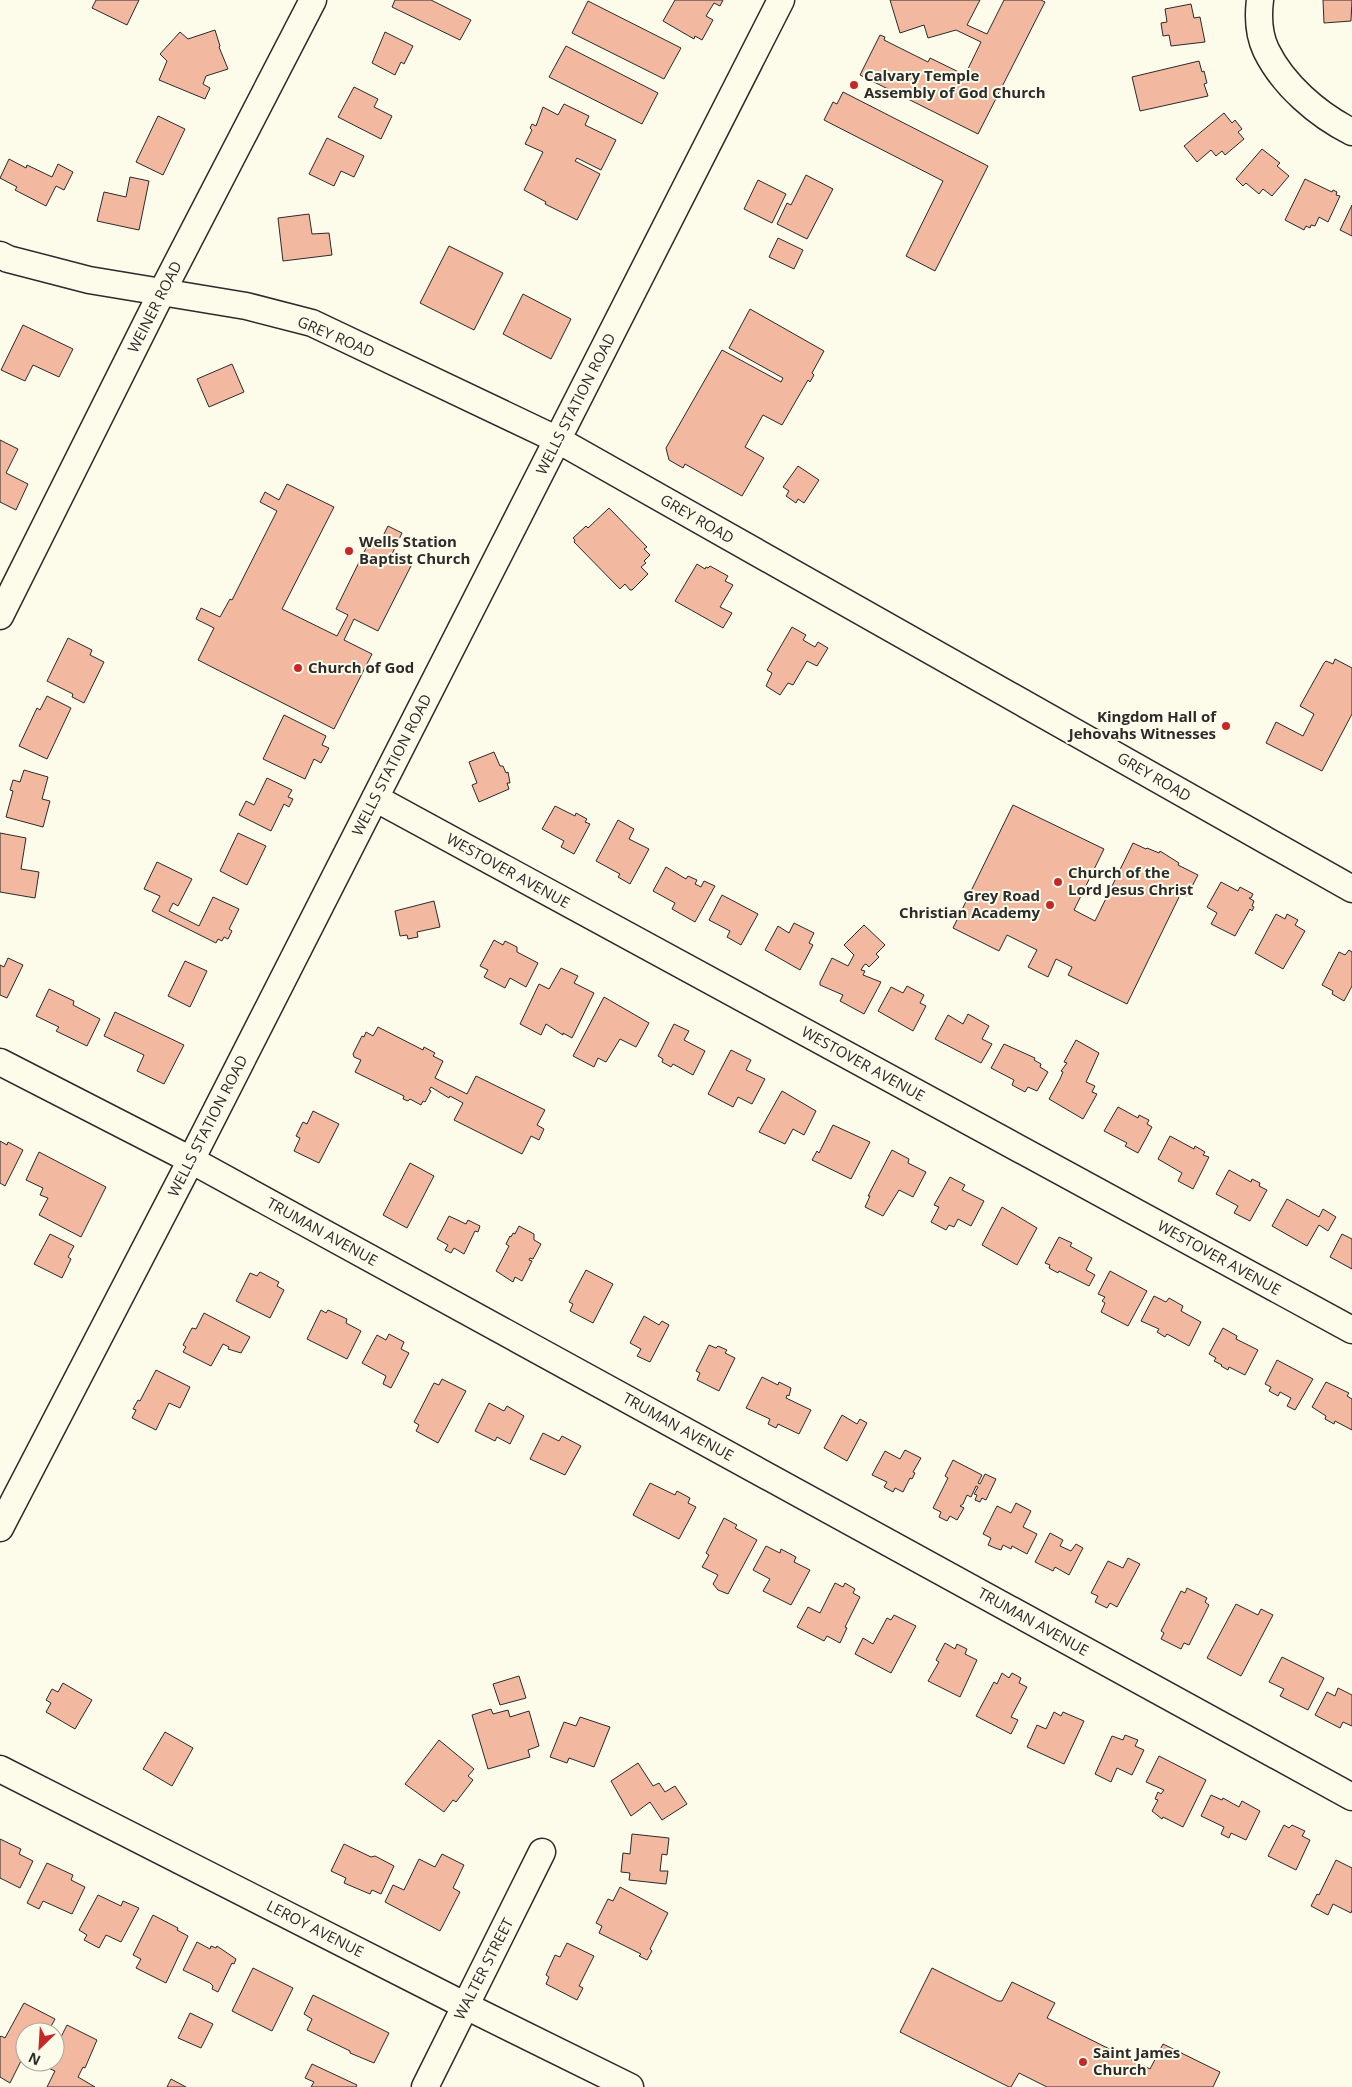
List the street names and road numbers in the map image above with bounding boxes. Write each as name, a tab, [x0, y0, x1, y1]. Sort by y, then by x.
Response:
street label: WEINER ROAD	[122, 257, 186, 356]
street label: GREY ROAD	[295, 311, 378, 361]
street label: WELLS STATION ROAD	[531, 329, 620, 478]
street label: GREY ROAD	[657, 489, 738, 547]
street label: WELLS STATION ROAD	[347, 690, 436, 839]
street label: GREY ROAD	[1114, 747, 1195, 805]
street label: WESTOVER AVENUE	[443, 828, 574, 912]
street label: WESTOVER AVENUE	[798, 1021, 929, 1105]
street label: WELLS STATION ROAD	[163, 1051, 252, 1200]
street label: TRUMAN AVENUE	[263, 1192, 382, 1270]
street label: WESTOVER AVENUE	[1154, 1215, 1285, 1299]
street label: TRUMAN AVENUE	[619, 1387, 738, 1465]
street label: TRUMAN AVENUE	[974, 1582, 1093, 1660]
street label: LEROY AVENUE	[263, 1895, 368, 1961]
street label: WALTER STREET	[449, 1914, 518, 2023]

